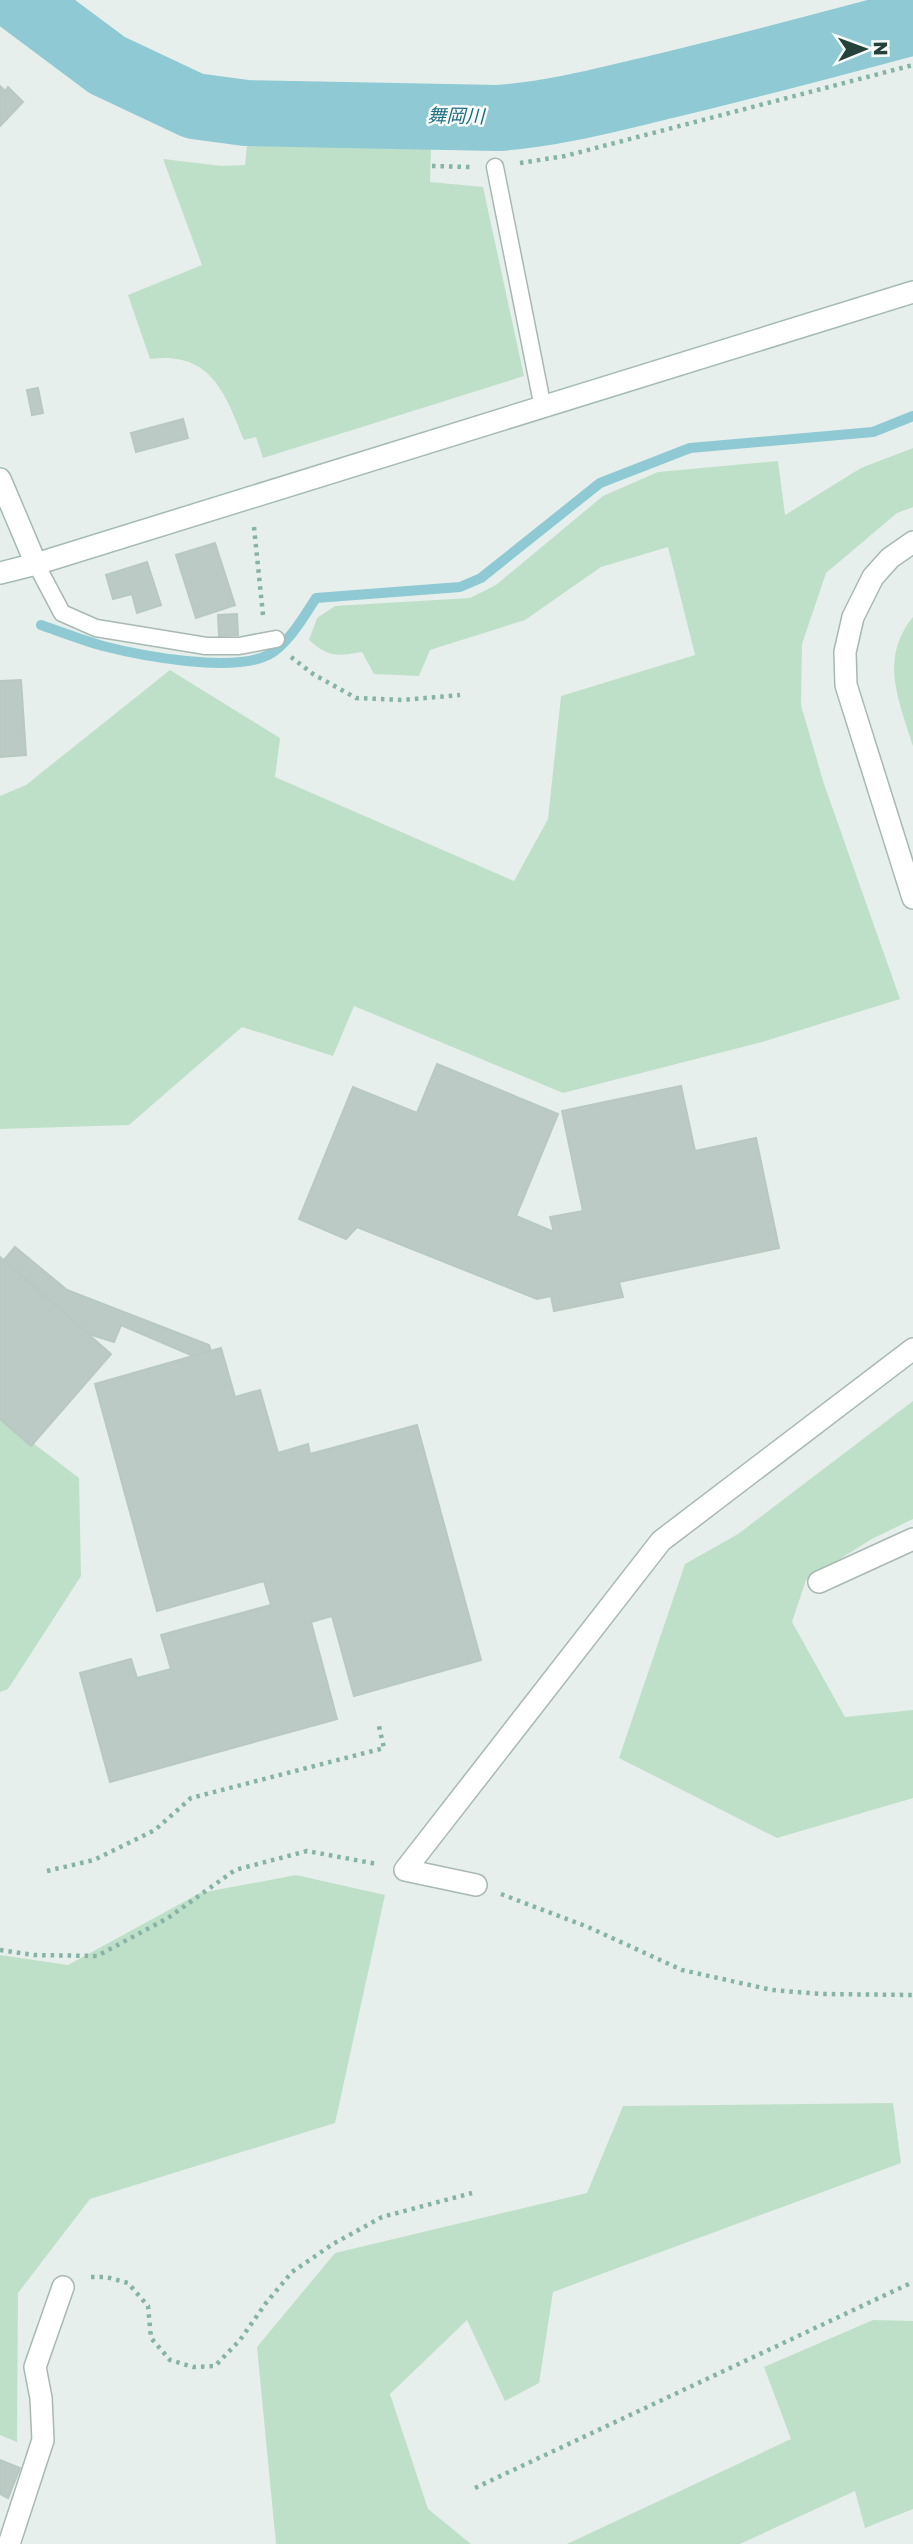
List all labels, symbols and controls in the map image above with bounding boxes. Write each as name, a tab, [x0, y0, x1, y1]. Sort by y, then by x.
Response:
north arrow	[829, 14, 899, 84]
text: N	[870, 41, 893, 56]
water label: 舞岡川	[427, 103, 487, 127]

